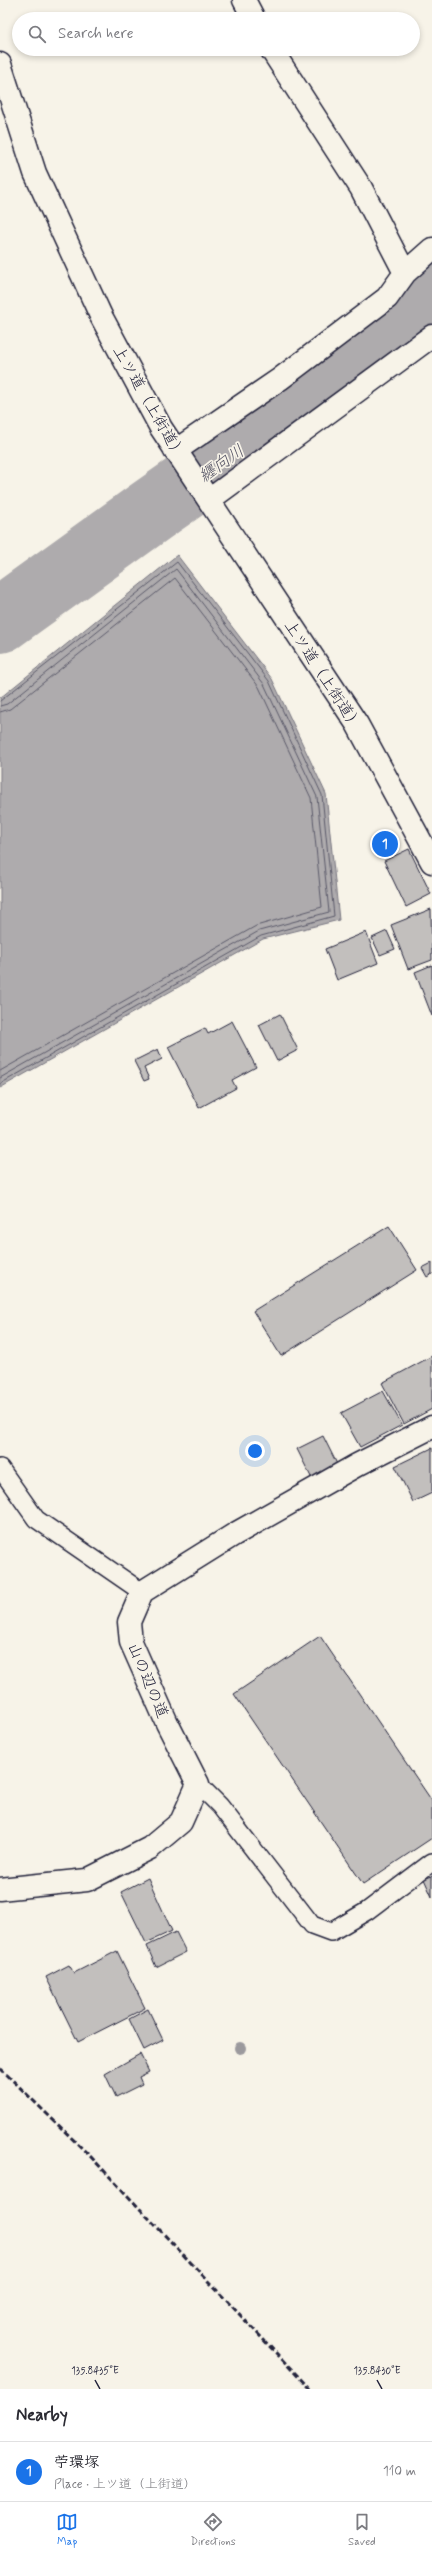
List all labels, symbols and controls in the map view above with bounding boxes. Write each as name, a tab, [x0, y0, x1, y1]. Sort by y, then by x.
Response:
search box	[12, 12, 420, 56]
icon: search	[26, 23, 48, 45]
text: Search here	[58, 24, 134, 44]
street label: 上ツ道（上街道）	[108, 342, 190, 463]
water label: 纒向川	[194, 440, 249, 487]
street label: 上ツ道（上街道）	[279, 616, 366, 735]
pin: 1	[372, 829, 398, 859]
your location	[245, 1441, 265, 1461]
street label: 山の辺の道	[122, 1640, 173, 1722]
text: 135.8435°E	[71, 2364, 119, 2378]
text: 135.8430°E	[353, 2364, 401, 2378]
text: Nearby	[16, 2404, 68, 2426]
text: 苧環塚	[54, 2453, 99, 2473]
text: 1	[26, 2463, 32, 2480]
text: 110 m	[383, 2463, 416, 2480]
text: Place · 上ツ道（上街道）	[54, 2476, 197, 2493]
tab: Map	[56, 2511, 78, 2549]
tab: Directions	[190, 2511, 236, 2549]
tab: Saved	[348, 2511, 376, 2549]

